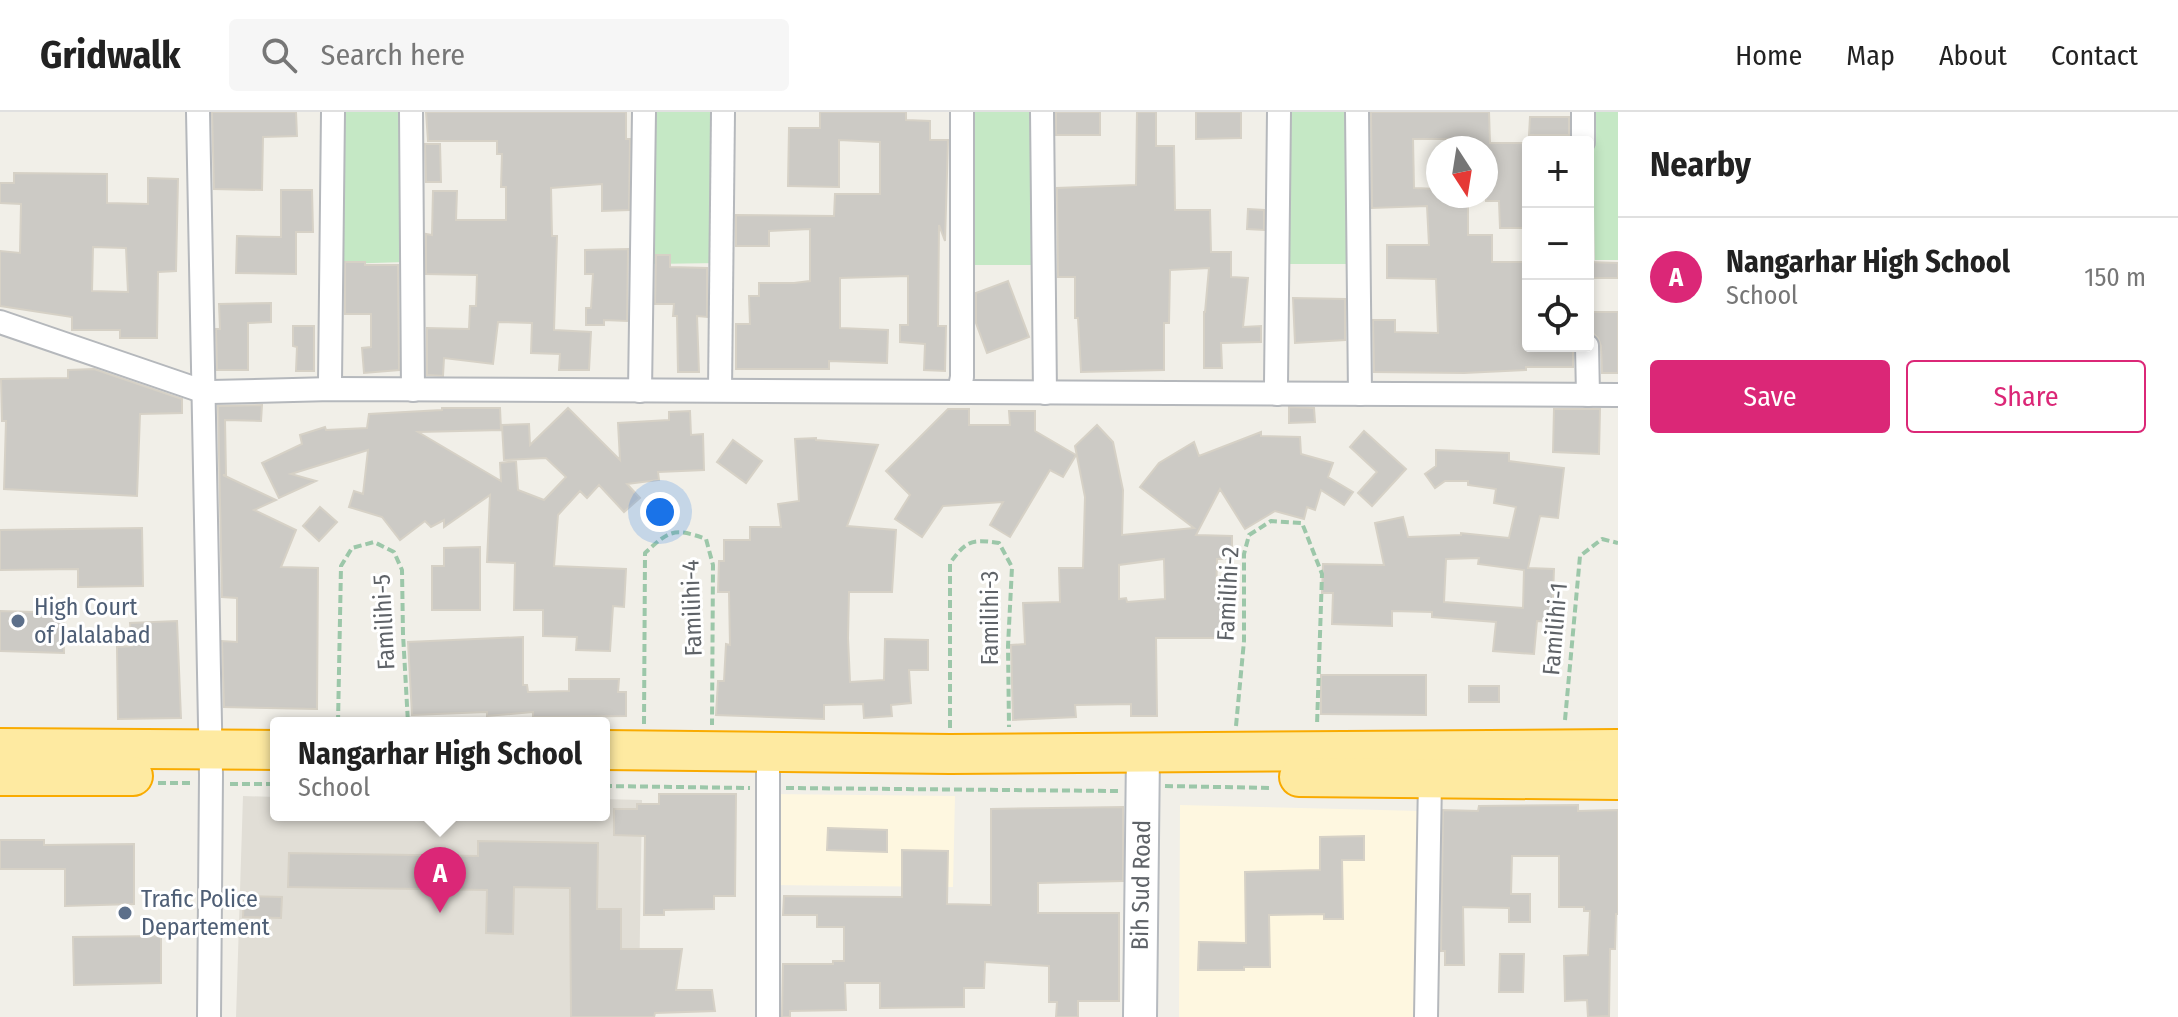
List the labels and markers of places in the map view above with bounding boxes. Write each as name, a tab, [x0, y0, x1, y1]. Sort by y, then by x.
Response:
place label: High Court of Jalalabad	[34, 593, 151, 649]
marker: High Court of Jalalabad	[9, 612, 27, 630]
pin: A	[414, 847, 466, 913]
place label: Trafic Police Departement	[141, 885, 270, 941]
marker: Trafic Police Departement	[116, 904, 134, 922]

